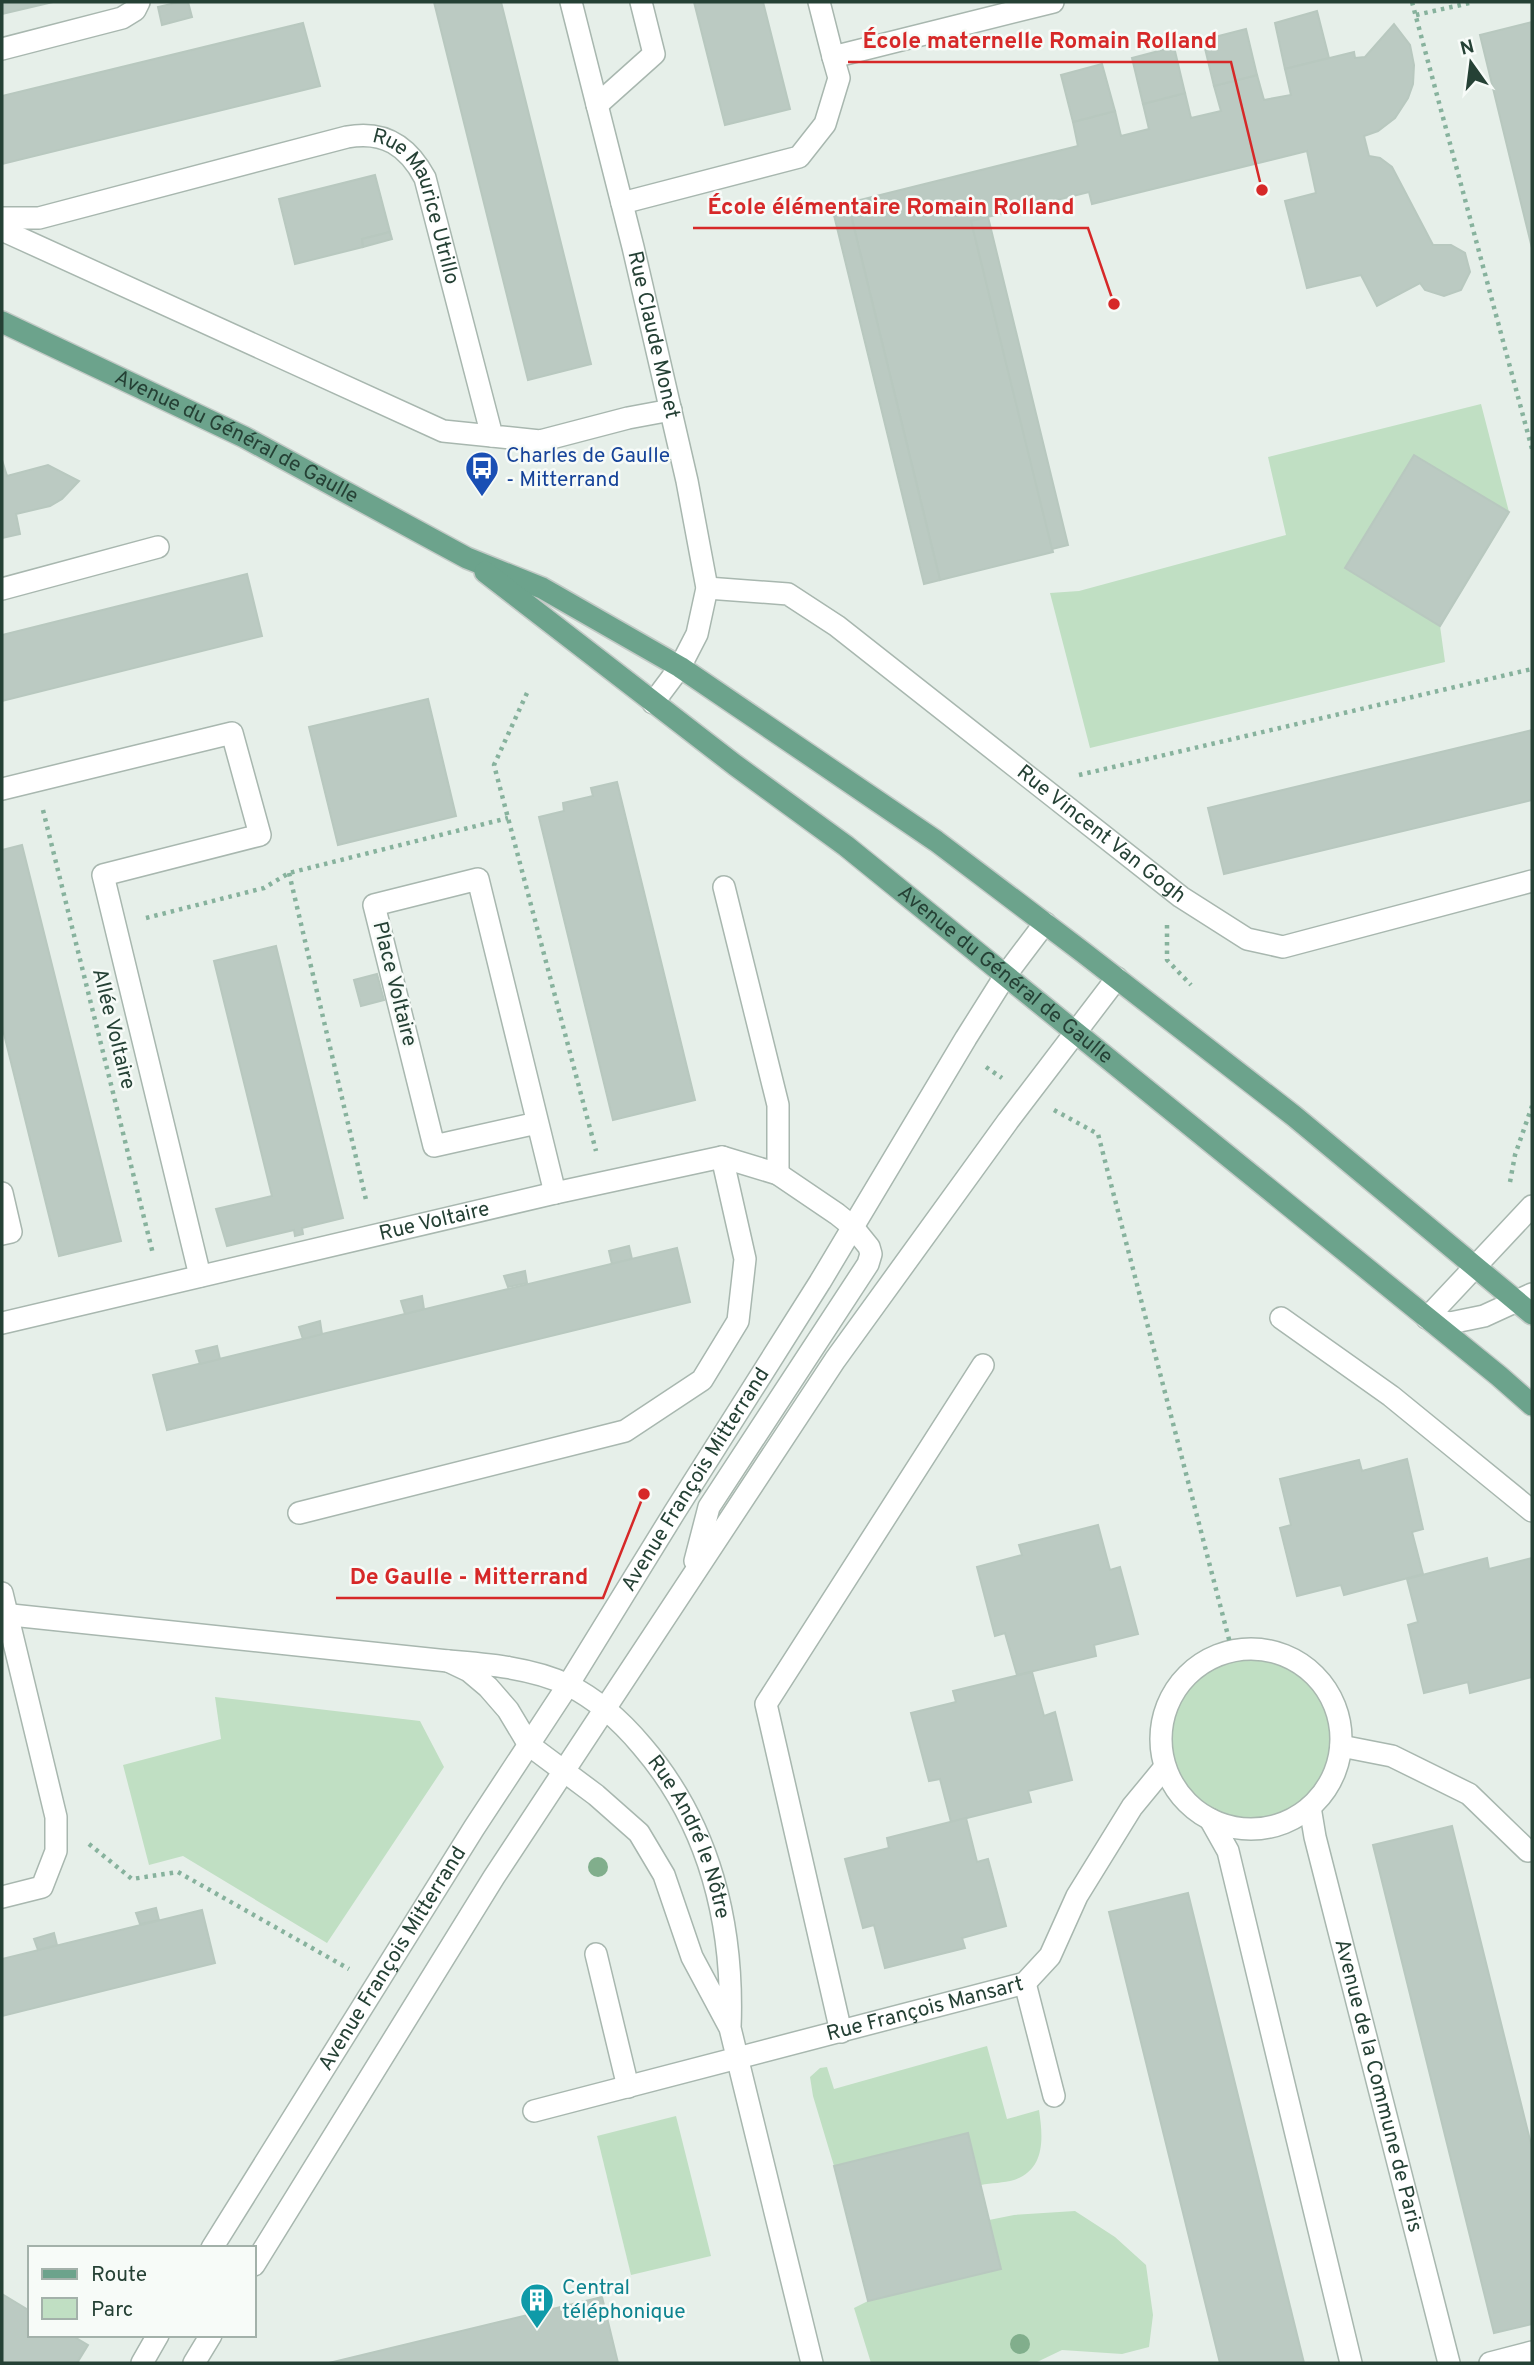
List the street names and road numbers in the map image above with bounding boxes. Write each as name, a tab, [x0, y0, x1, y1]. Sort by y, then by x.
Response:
street label: Rue Maurice Utrillo	[370, 123, 466, 287]
street label: Rue Claude Monet	[621, 248, 686, 421]
street label: Avenue du Général de Gaulle	[110, 364, 363, 510]
street label: Rue Vincent Van Gogh	[1011, 759, 1191, 909]
street label: Avenue du Général de Gaulle	[892, 879, 1118, 1071]
street label: Place Voltaire	[365, 919, 423, 1049]
street label: Allée Voltaire	[85, 966, 141, 1092]
street label: Rue Voltaire	[376, 1195, 492, 1247]
street label: Avenue François Mitterrand	[615, 1362, 776, 1597]
street label: Rue André le Nôtre	[641, 1750, 736, 1921]
street label: Avenue François Mitterrand	[312, 1841, 473, 2076]
street label: Avenue de la Commune de Paris	[1328, 1936, 1429, 2235]
street label: Rue François Mansart	[824, 1970, 1026, 2048]

